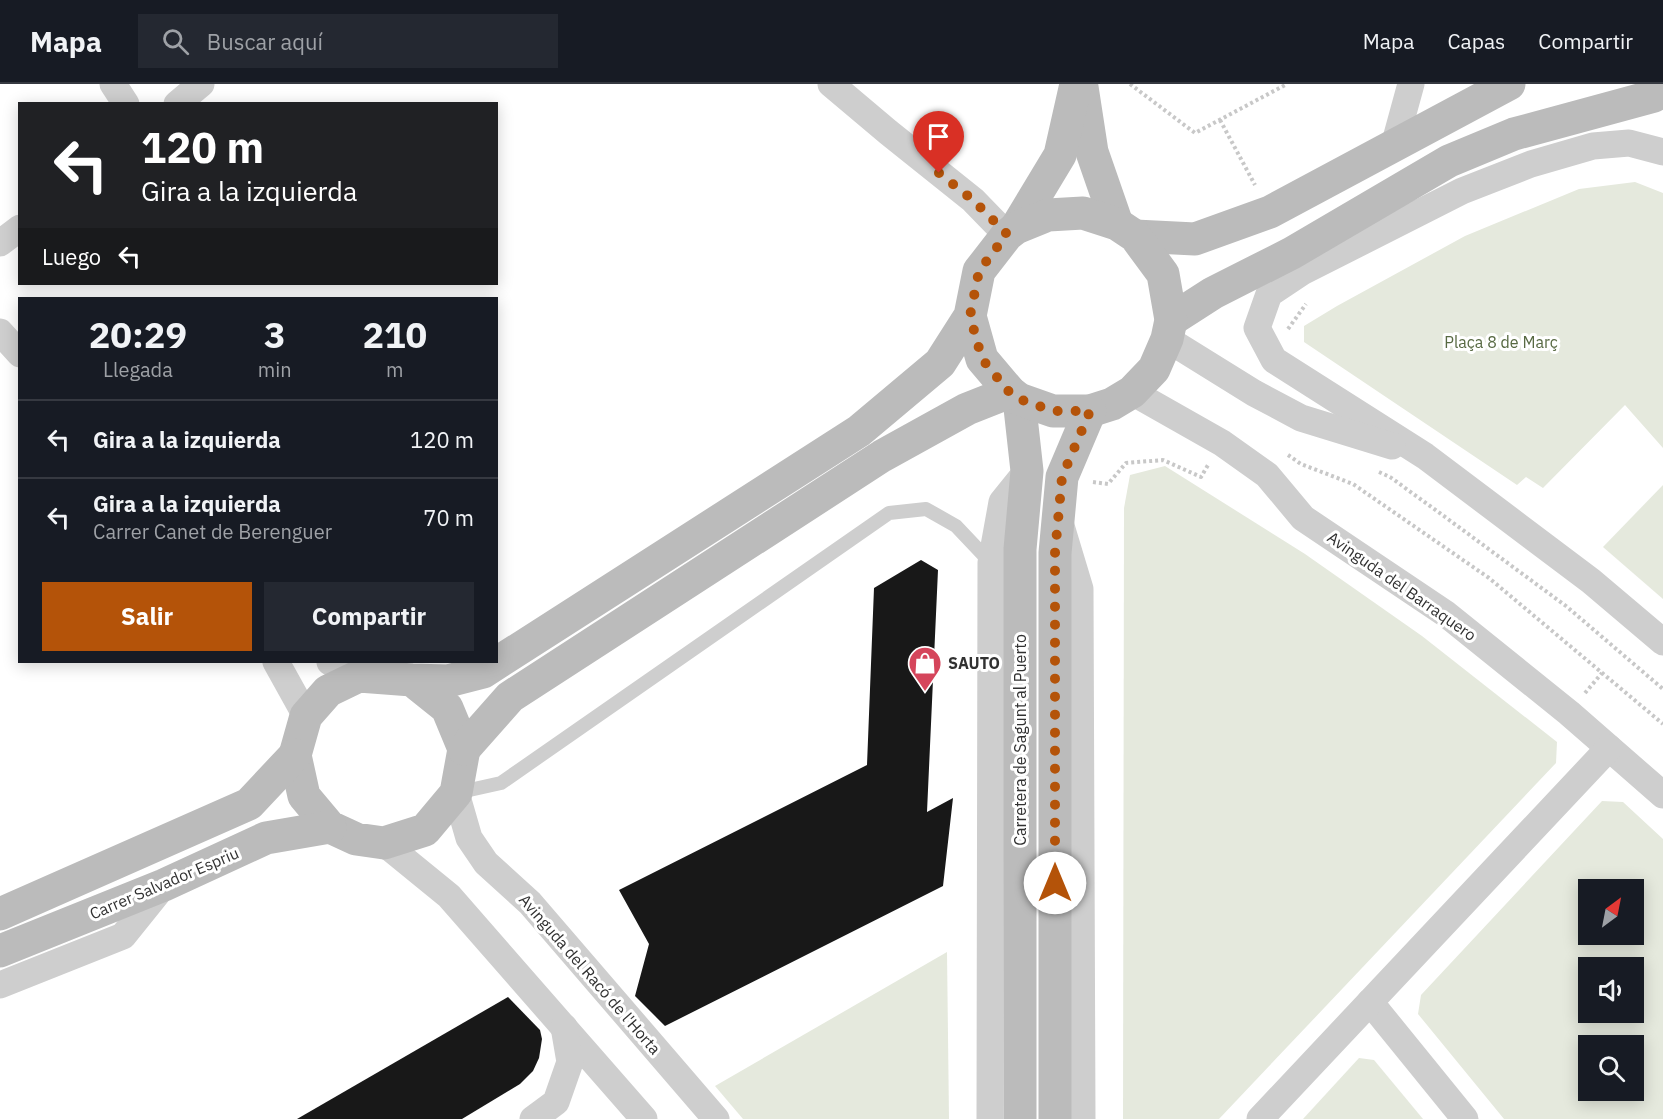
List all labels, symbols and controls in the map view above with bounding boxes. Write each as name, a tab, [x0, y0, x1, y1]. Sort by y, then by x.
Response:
search box	[138, 14, 558, 68]
text: Mapa	[30, 23, 102, 60]
icon: search	[159, 25, 192, 58]
text: Buscar aquí	[207, 27, 323, 56]
text: Mapa	[1363, 27, 1414, 55]
text: Capas	[1447, 27, 1505, 55]
text: Compartir	[1538, 27, 1633, 55]
pin	[913, 111, 964, 173]
text: 120 m	[141, 120, 264, 175]
icon: arrive	[922, 120, 955, 153]
icon: left	[42, 126, 120, 204]
text: Gira a la izquierda	[141, 173, 357, 208]
icon: left	[113, 240, 146, 273]
text: Luego	[42, 242, 101, 271]
text: 20:29	[89, 311, 187, 358]
text: 3	[264, 311, 286, 358]
text: 210	[362, 311, 427, 358]
park label: Plaça 8 de Març	[1444, 332, 1558, 352]
text: Llegada	[103, 356, 173, 383]
text: min	[258, 356, 292, 383]
text: m	[386, 356, 404, 383]
icon: left	[42, 423, 75, 456]
text: Gira a la izquierda	[93, 425, 281, 454]
text: 120 m	[410, 425, 474, 454]
text: Gira a la izquierda	[93, 489, 281, 518]
icon: left	[42, 501, 75, 534]
text: 70 m	[423, 503, 474, 532]
text: Carrer Canet de Berenguer	[93, 518, 332, 545]
street label: Avinguda del Barraquero	[1324, 527, 1480, 645]
button: Salir	[42, 582, 252, 651]
button: Compartir	[264, 582, 474, 651]
street label: Carretera de Sagunt al Puerto	[1010, 634, 1030, 846]
shop icon: SAUTO	[907, 645, 943, 692]
place label: SAUTO	[948, 653, 1000, 673]
street label: Carrer Salvador Espriu	[86, 843, 242, 923]
position arrow	[1023, 851, 1087, 915]
north arrow	[1578, 879, 1644, 945]
map controls	[1578, 879, 1644, 1101]
street label: Avinguda del Racó de l'Horta	[515, 890, 665, 1059]
button: sound	[1578, 957, 1644, 1023]
button: search	[1578, 1035, 1644, 1101]

